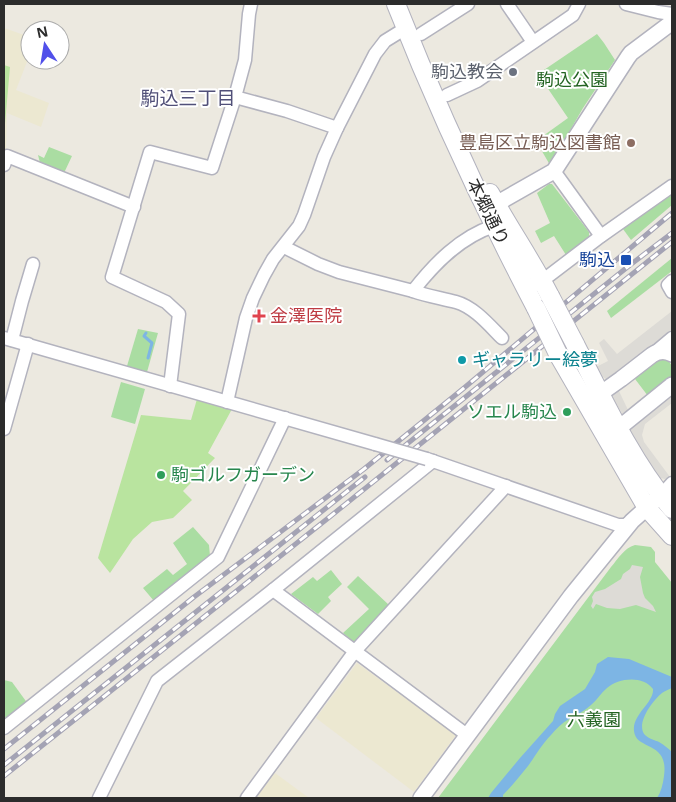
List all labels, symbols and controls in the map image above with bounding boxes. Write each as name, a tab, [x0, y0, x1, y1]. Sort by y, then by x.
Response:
north arrow	[20, 20, 70, 70]
text: N	[35, 21, 50, 42]
place label: 駒込教会	[431, 59, 503, 83]
marker: 駒込教会	[507, 66, 519, 78]
park label: 駒込公園	[536, 67, 608, 91]
district label: 駒込三丁目	[140, 85, 236, 111]
place label: 豊島区立駒込図書館	[459, 130, 621, 154]
marker: 豊島区立駒込図書館	[625, 137, 637, 149]
street label: 本郷通り	[462, 174, 515, 249]
place label: 駒込	[579, 247, 615, 271]
marker: 駒込	[619, 253, 633, 267]
place label: 金澤医院	[270, 303, 342, 327]
marker: 金澤医院	[252, 309, 266, 323]
place label: ギャラリー絵夢	[472, 347, 598, 371]
marker: ギャラリー絵夢	[456, 354, 468, 366]
place label: ソエル駒込	[467, 399, 557, 423]
marker: ソエル駒込	[561, 406, 573, 418]
place label: 駒ゴルフガーデン	[171, 462, 315, 486]
marker: 駒ゴルフガーデン	[155, 469, 167, 481]
park label: 六義園	[567, 707, 621, 731]

